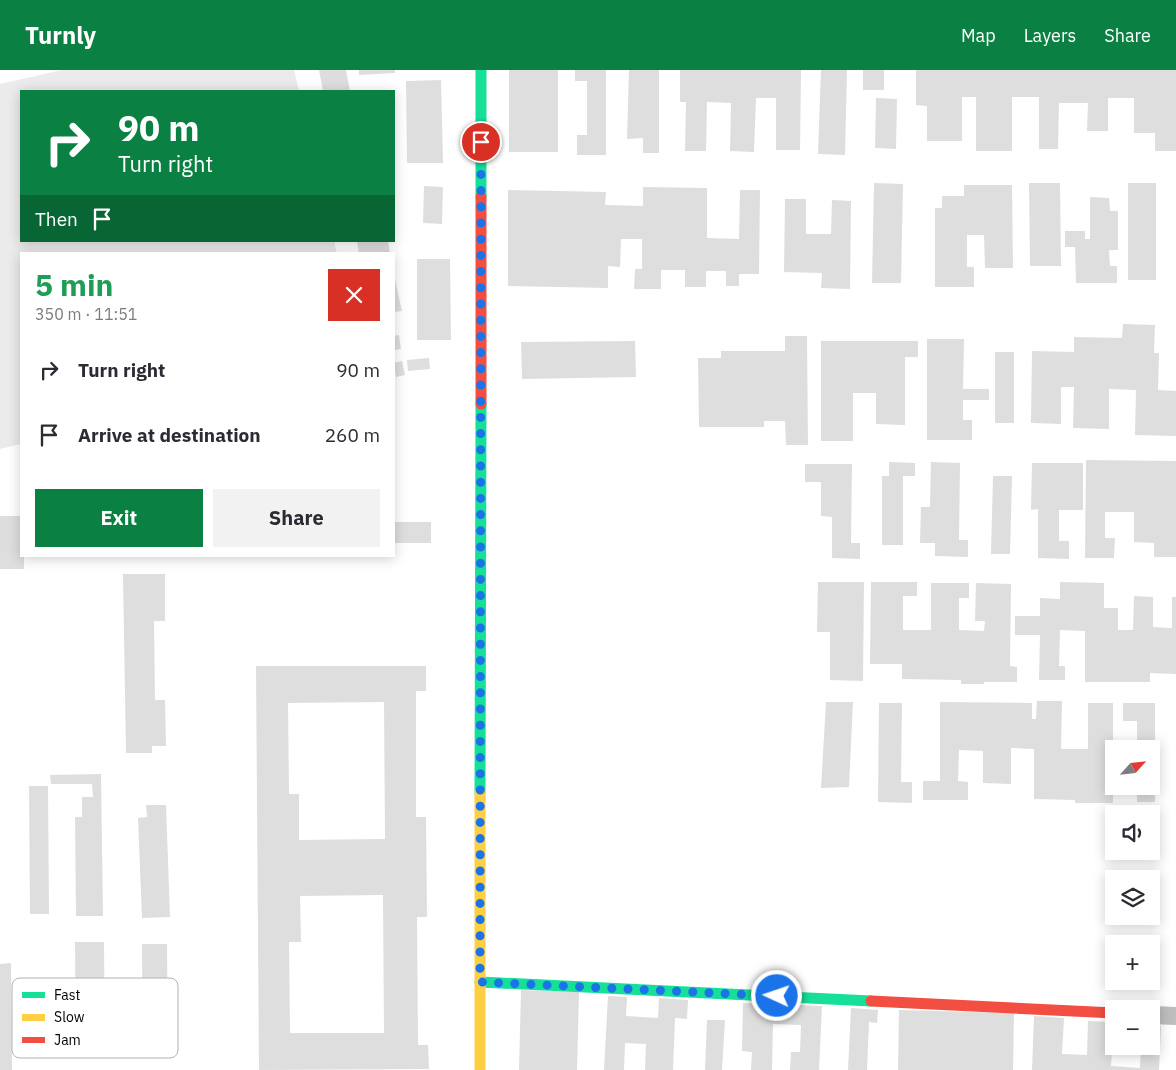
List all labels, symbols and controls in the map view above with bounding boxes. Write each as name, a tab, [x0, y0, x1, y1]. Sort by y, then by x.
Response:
text: Turnly	[25, 19, 96, 51]
text: Map	[961, 24, 996, 47]
text: Layers	[1024, 24, 1076, 47]
text: Share	[1104, 24, 1151, 47]
text: 90 m	[118, 105, 200, 151]
icon: right	[35, 110, 100, 175]
pin	[460, 121, 502, 163]
icon: arrive	[467, 128, 495, 156]
text: Turn right	[118, 149, 213, 178]
icon: arrive	[88, 205, 116, 233]
text: Then	[35, 207, 78, 231]
text: 5 min	[35, 265, 113, 304]
button: close	[328, 269, 380, 321]
text: 350 m · 11:51	[35, 304, 137, 324]
icon: right	[35, 356, 63, 384]
text: Turn right	[78, 358, 165, 382]
text: 90 m	[336, 358, 380, 382]
icon: arrive	[35, 421, 63, 449]
text: Arrive at destination	[78, 423, 261, 447]
text: 260 m	[325, 423, 380, 447]
button: Exit	[35, 489, 203, 547]
button: Share	[213, 489, 380, 547]
north arrow	[1105, 740, 1160, 795]
map controls	[1105, 740, 1160, 1055]
button: sound	[1105, 805, 1160, 860]
button: layers	[1105, 870, 1160, 925]
button: +	[1105, 935, 1160, 990]
position arrow	[750, 969, 802, 1021]
legend	[12, 978, 178, 1058]
text: Fast	[54, 986, 80, 1004]
button: −	[1105, 1000, 1160, 1055]
text: Slow	[54, 1008, 85, 1026]
text: Jam	[54, 1031, 81, 1049]

